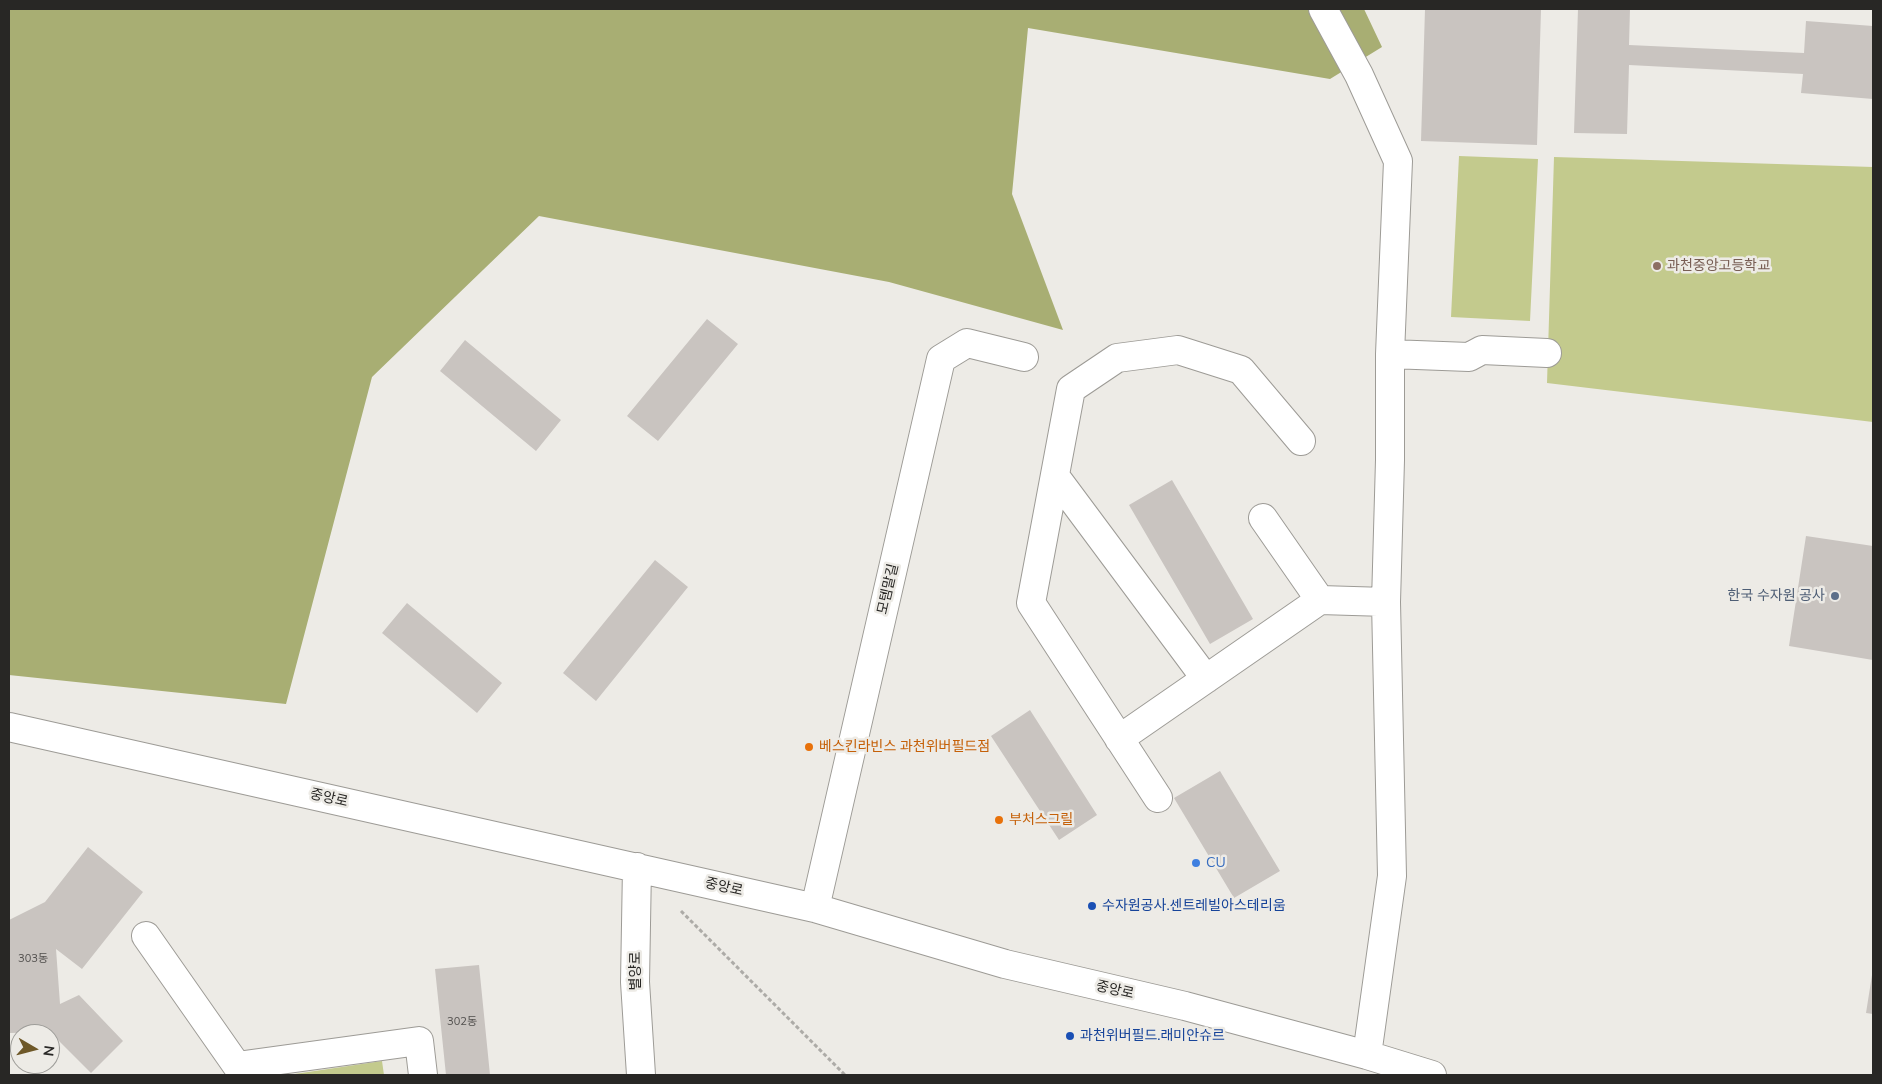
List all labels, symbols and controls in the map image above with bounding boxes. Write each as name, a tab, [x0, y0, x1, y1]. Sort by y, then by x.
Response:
place label: 과천중앙고등학교	[1667, 258, 1770, 274]
marker: 과천중앙고등학교	[1651, 260, 1663, 272]
street label: 모템말길	[874, 562, 902, 616]
place label: 한국 수자원 공사	[1728, 588, 1825, 604]
marker: 한국 수자원 공사	[1829, 590, 1841, 602]
place label: 베스킨라빈스 과천위버필드점	[819, 739, 990, 755]
marker: 베스킨라빈스 과천위버필드점	[803, 741, 815, 753]
street label: 중앙로	[308, 785, 350, 811]
place label: 부처스그릴	[1009, 812, 1073, 828]
marker: 부처스그릴	[993, 814, 1005, 826]
place label: CU	[1206, 855, 1226, 871]
marker: CU	[1190, 857, 1202, 869]
street label: 중앙로	[703, 874, 745, 900]
place label: 수자원공사.센트레빌아스테리움	[1102, 898, 1286, 914]
marker: 수자원공사.센트레빌아스테리움	[1086, 900, 1098, 912]
house number: 303동	[18, 952, 48, 966]
street label: 별양로	[628, 952, 644, 990]
street label: 중앙로	[1094, 977, 1136, 1003]
house number: 302동	[447, 1015, 477, 1029]
north arrow	[10, 1024, 60, 1074]
place label: 과천위버필드.래미안슈르	[1080, 1028, 1225, 1044]
marker: 과천위버필드.래미안슈르	[1064, 1030, 1076, 1042]
text: N	[39, 1044, 59, 1057]

